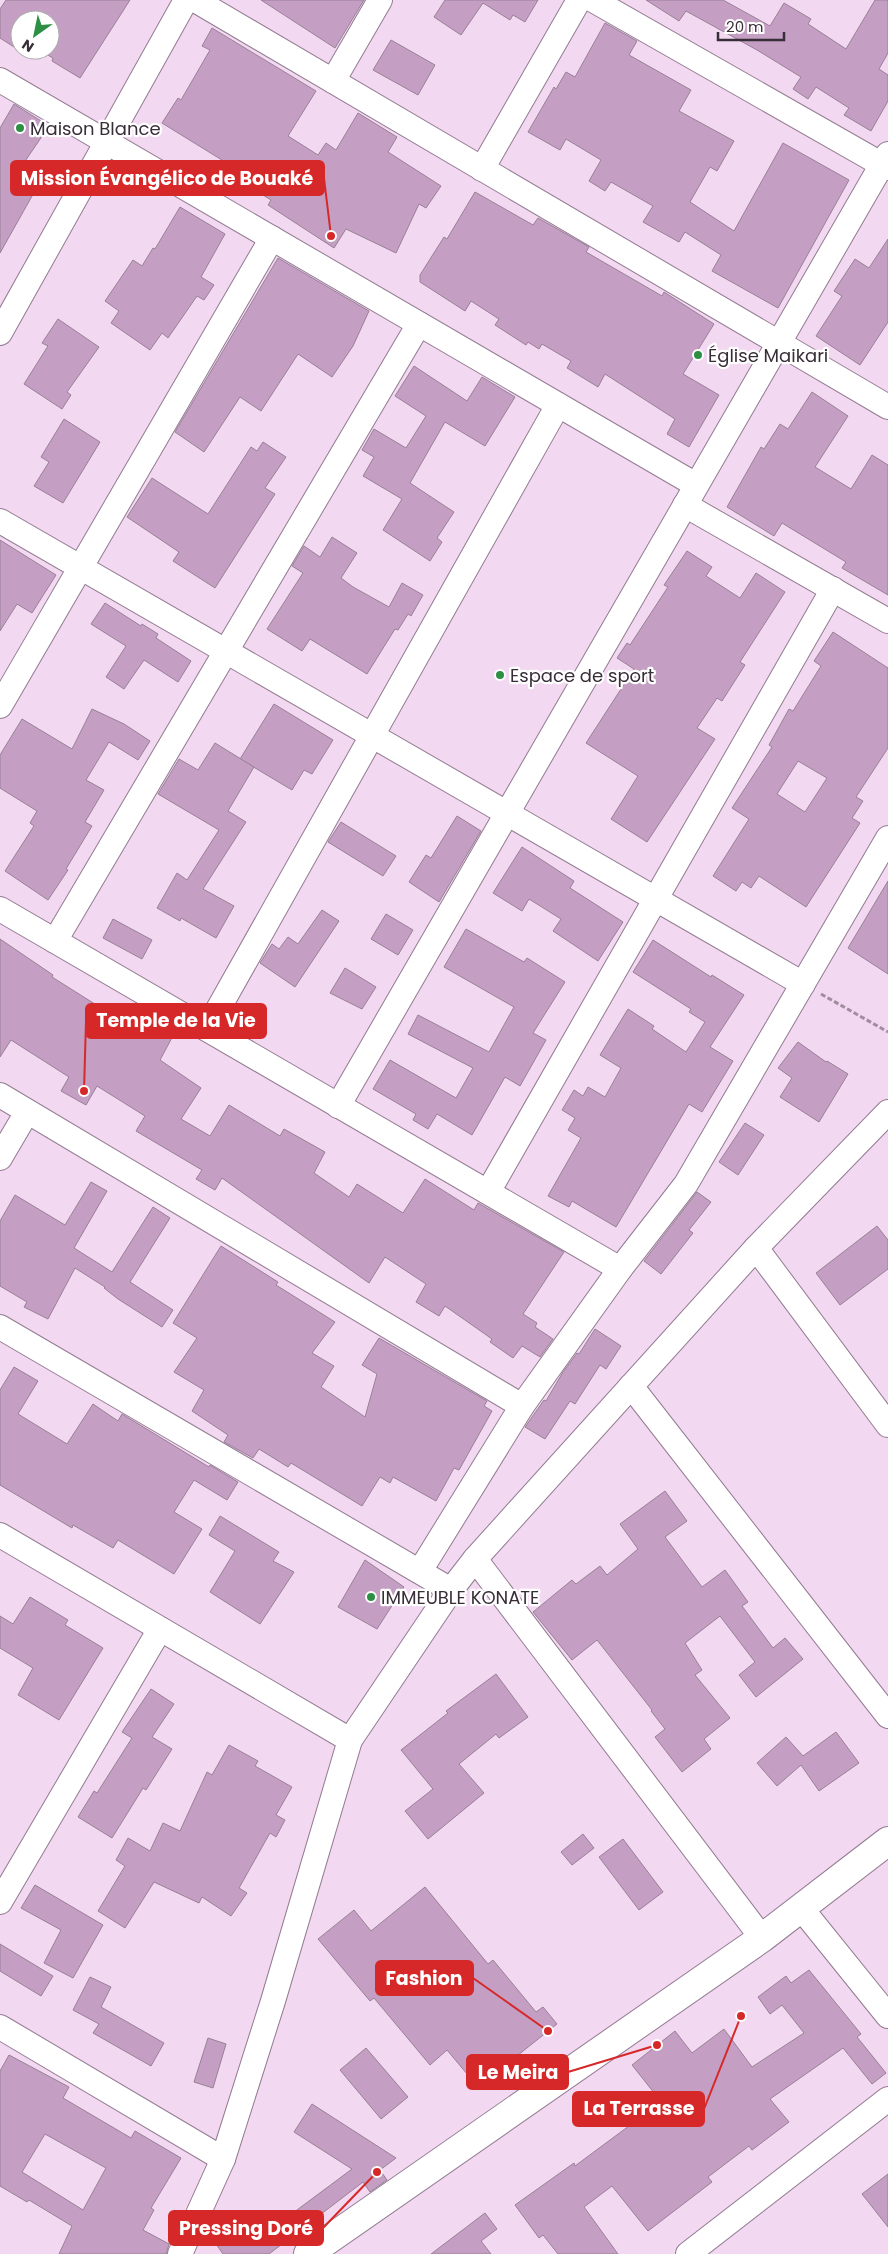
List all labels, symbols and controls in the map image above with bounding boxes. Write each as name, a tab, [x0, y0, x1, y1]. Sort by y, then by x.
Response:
north arrow	[10, 10, 60, 60]
scale bar	[718, 10, 784, 42]
text: 20 m	[726, 16, 764, 37]
text: N	[18, 35, 38, 57]
place label: Maison Blance	[30, 116, 161, 141]
marker: Maison Blance	[14, 122, 26, 134]
callout: Mission Évangélico de Bouaké	[11, 161, 324, 195]
text: Mission Évangélico de Bouaké	[21, 165, 314, 192]
place label: Église Maikari	[708, 343, 828, 368]
marker: Église Maikari	[692, 349, 704, 361]
place label: Espace de sport	[510, 663, 654, 688]
marker: Espace de sport	[494, 669, 506, 681]
callout: Temple de la Vie	[86, 1004, 266, 1038]
text: Temple de la Vie	[96, 1007, 256, 1034]
place label: IMMEUBLE KONATE	[381, 1585, 539, 1610]
marker: IMMEUBLE KONATE	[365, 1591, 377, 1603]
callout: Fashion	[376, 1961, 473, 1995]
text: Fashion	[385, 1965, 463, 1992]
callout: Le Meira	[467, 2055, 568, 2089]
text: Le Meira	[478, 2059, 558, 2086]
callout: La Terrasse	[573, 2092, 704, 2126]
text: La Terrasse	[584, 2095, 695, 2122]
callout: Pressing Doré	[169, 2211, 323, 2245]
text: Pressing Doré	[179, 2215, 313, 2242]

